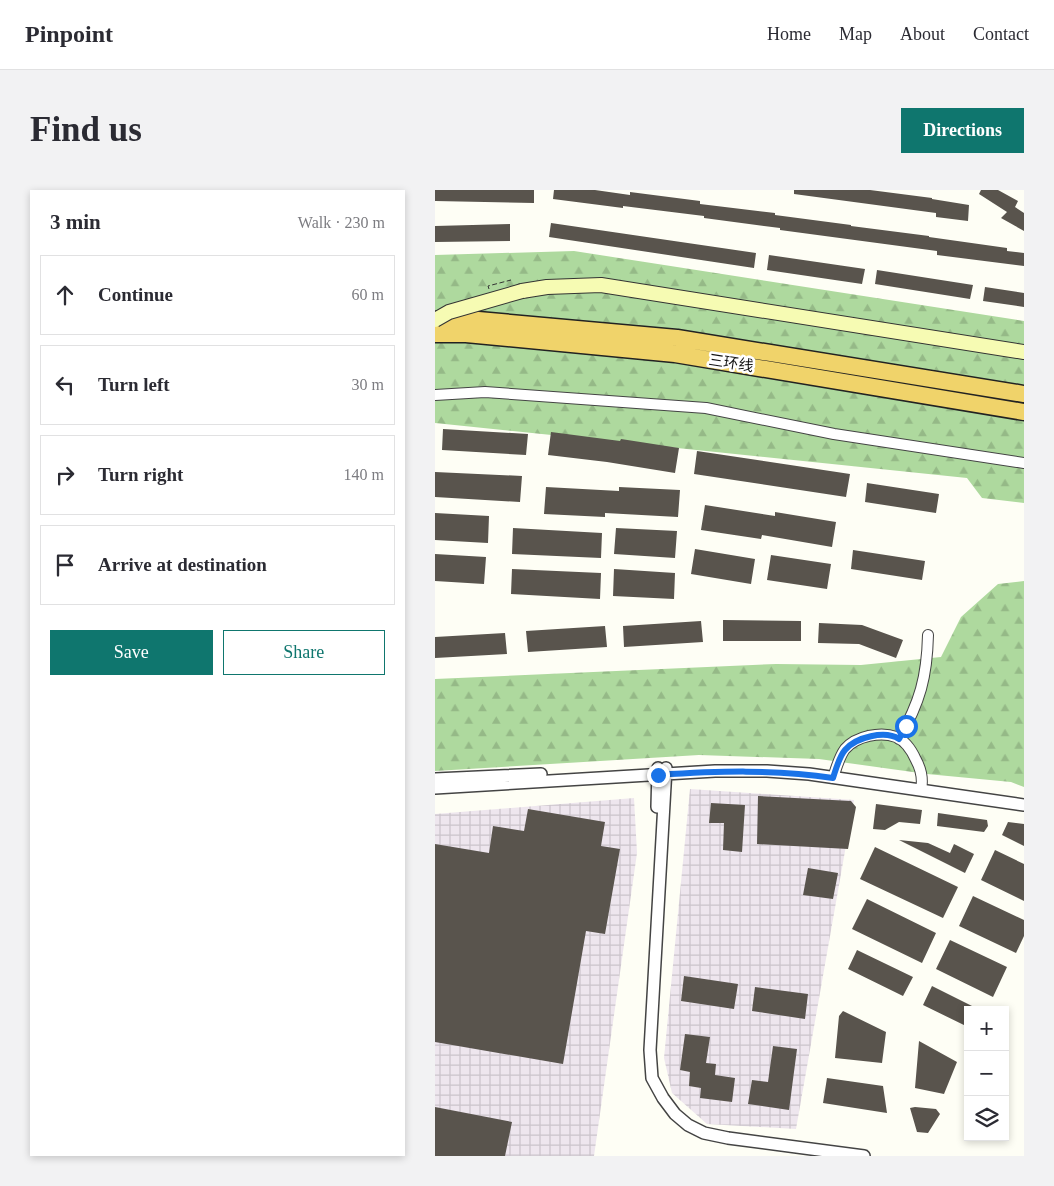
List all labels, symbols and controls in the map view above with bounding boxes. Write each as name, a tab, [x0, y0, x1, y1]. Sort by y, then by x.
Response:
text: Pinpoint	[25, 21, 113, 47]
text: Home	[767, 24, 811, 44]
text: Map	[839, 24, 872, 44]
text: About	[900, 24, 945, 44]
text: Contact	[973, 24, 1029, 44]
button: Directions	[901, 108, 1024, 153]
text: Find us	[30, 110, 142, 149]
text: 3 min	[50, 210, 101, 234]
text: Walk · 230 m	[298, 214, 385, 231]
icon: ahead	[51, 281, 79, 309]
text: Continue	[98, 284, 173, 305]
text: 60 m	[352, 286, 384, 303]
street label: 三环线	[708, 352, 754, 374]
icon: left	[51, 371, 79, 399]
text: Turn left	[98, 374, 170, 395]
text: 30 m	[352, 376, 384, 393]
icon: right	[51, 461, 79, 489]
text: Turn right	[98, 464, 183, 485]
text: 140 m	[344, 466, 384, 483]
icon: arrive	[51, 551, 79, 579]
text: Arrive at destination	[98, 554, 267, 575]
button: Save	[50, 630, 213, 675]
button: Share	[223, 630, 385, 675]
route start	[895, 715, 918, 738]
route end	[647, 764, 670, 787]
map controls	[964, 1006, 1009, 1141]
button: +	[964, 1006, 1009, 1051]
button: −	[964, 1051, 1009, 1096]
button: layers	[964, 1096, 1009, 1141]

